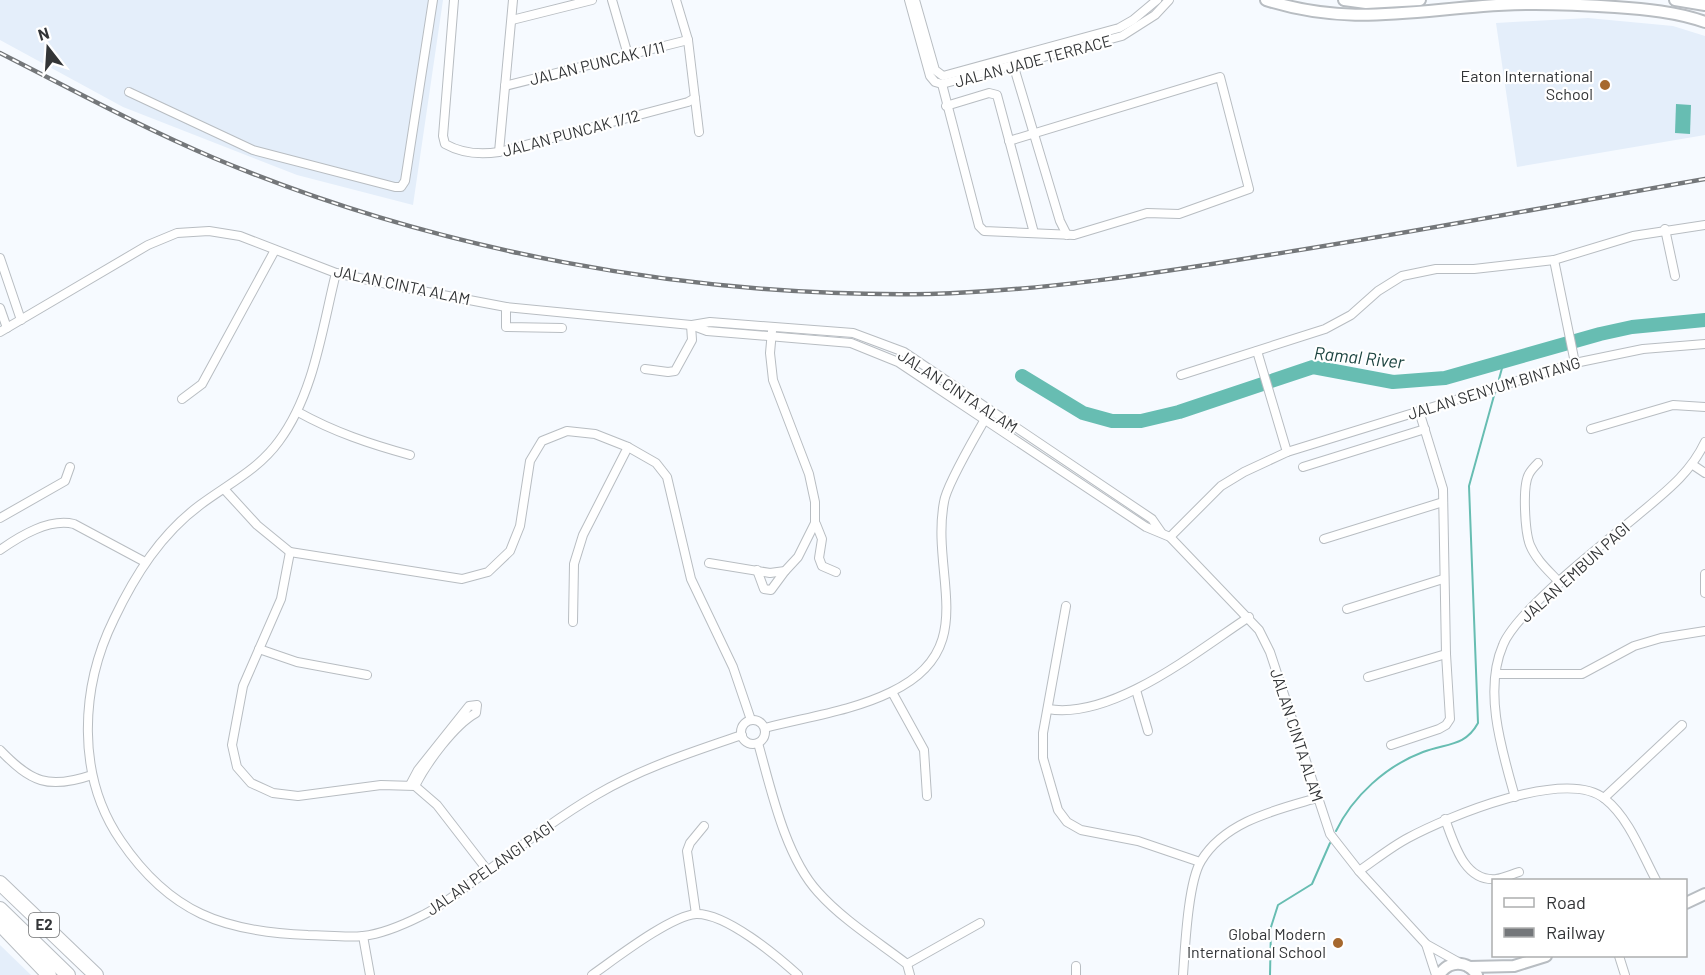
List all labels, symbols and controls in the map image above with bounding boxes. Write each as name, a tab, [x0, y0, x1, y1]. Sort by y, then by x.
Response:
north arrow	[18, 18, 78, 78]
text: N	[36, 23, 51, 44]
street label: JALAN JADE TERRACE	[952, 30, 1113, 91]
street label: JALAN PUNCAK 1/11	[527, 37, 666, 88]
place label: Eaton International School	[1461, 66, 1593, 103]
marker: Eaton International School	[1598, 78, 1612, 92]
street label: JALAN PUNCAK 1/12	[500, 105, 642, 160]
street label: JALAN CINTA ALAM	[332, 261, 472, 308]
water label: Ramal River	[1313, 341, 1406, 373]
street label: JALAN CINTA ALAM	[895, 345, 1022, 436]
street label: JALAN SENYUM BINTANG	[1405, 352, 1583, 423]
street label: JALAN EMBUN PAGI	[1516, 518, 1633, 626]
street label: JALAN CINTA ALAM	[1267, 666, 1328, 804]
street label: JALAN PELANGI PAGI	[422, 816, 557, 919]
legend	[1492, 879, 1687, 957]
text: Road	[1546, 891, 1586, 913]
road number: E2	[29, 913, 59, 937]
text: Railway	[1546, 921, 1605, 943]
place label: Global Modern International School	[1187, 924, 1326, 961]
marker: Global Modern International School	[1331, 936, 1345, 950]

